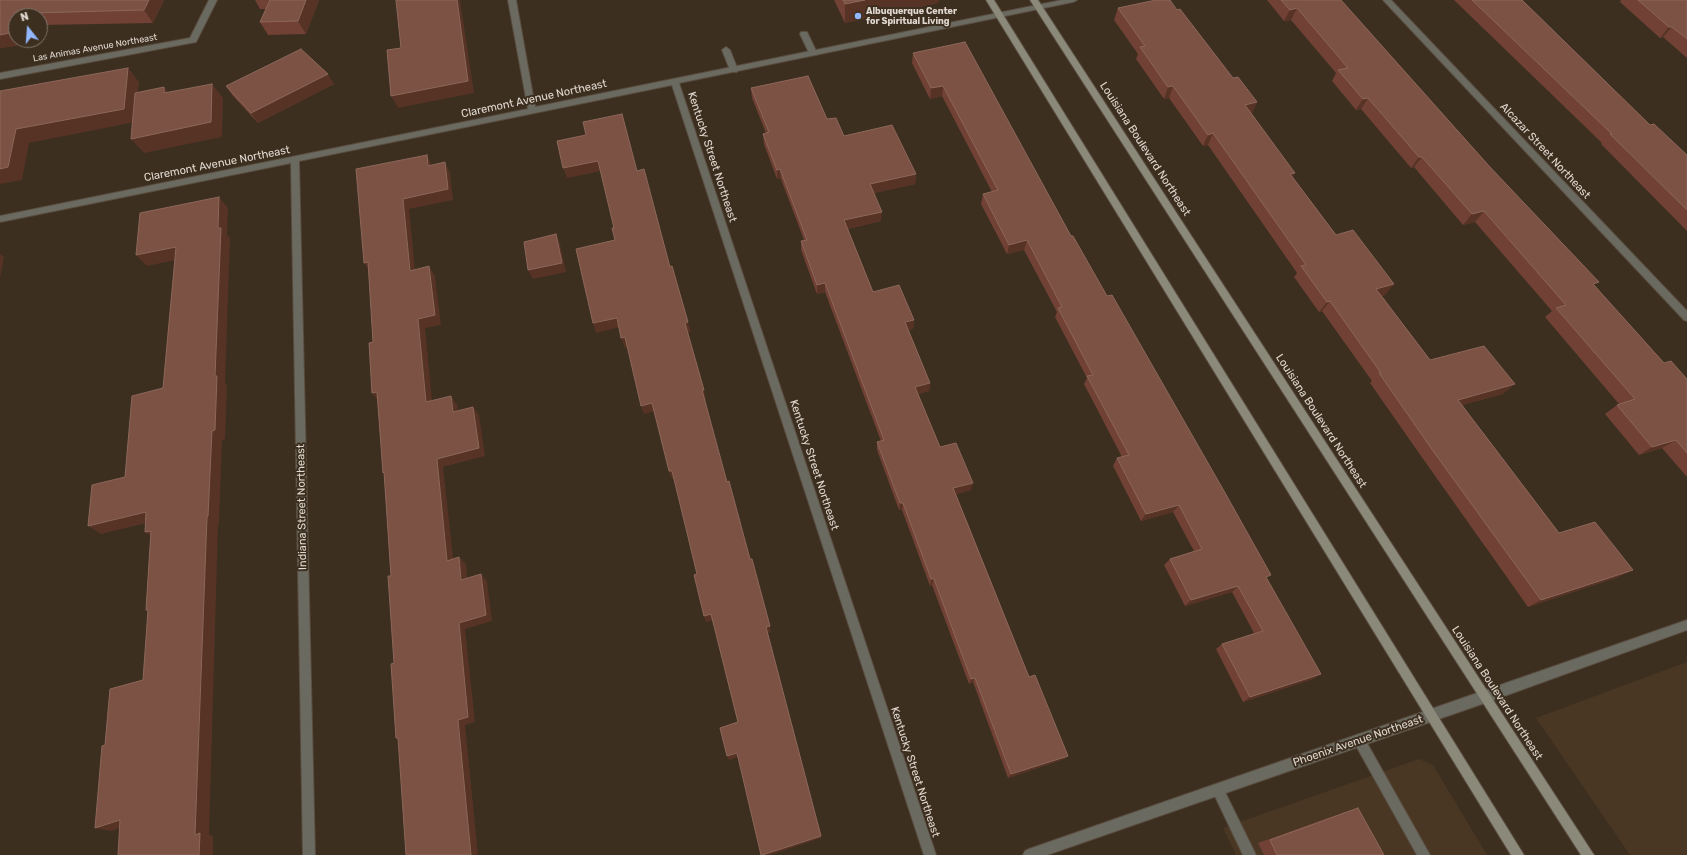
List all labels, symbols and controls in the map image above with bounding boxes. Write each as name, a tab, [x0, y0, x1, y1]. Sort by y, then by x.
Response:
place label: Albuquerque Center for Spiritual Living	[866, 6, 957, 27]
north arrow	[8, 8, 48, 48]
text: N	[19, 10, 30, 24]
marker: Albuquerque Center for Spiritual Living	[853, 11, 863, 21]
street label: Las Animas Avenue Northeast	[32, 32, 158, 64]
street label: Claremont Avenue Northeast	[460, 77, 608, 121]
street label: Louisiana Boulevard Northeast	[1097, 80, 1193, 218]
street label: Kentucky Street Northeast	[685, 90, 739, 224]
street label: Alcazar Street Northeast	[1497, 100, 1593, 202]
street label: Claremont Avenue Northeast	[143, 143, 291, 185]
street label: Louisiana Boulevard Northeast	[1273, 352, 1369, 490]
street label: Kentucky Street Northeast	[787, 398, 841, 532]
street label: Indiana Street Northeast	[294, 444, 310, 570]
street label: Louisiana Boulevard Northeast	[1449, 624, 1545, 762]
street label: Kentucky Street Northeast	[888, 705, 942, 839]
street label: Phoenix Avenue Northeast	[1291, 713, 1425, 769]

